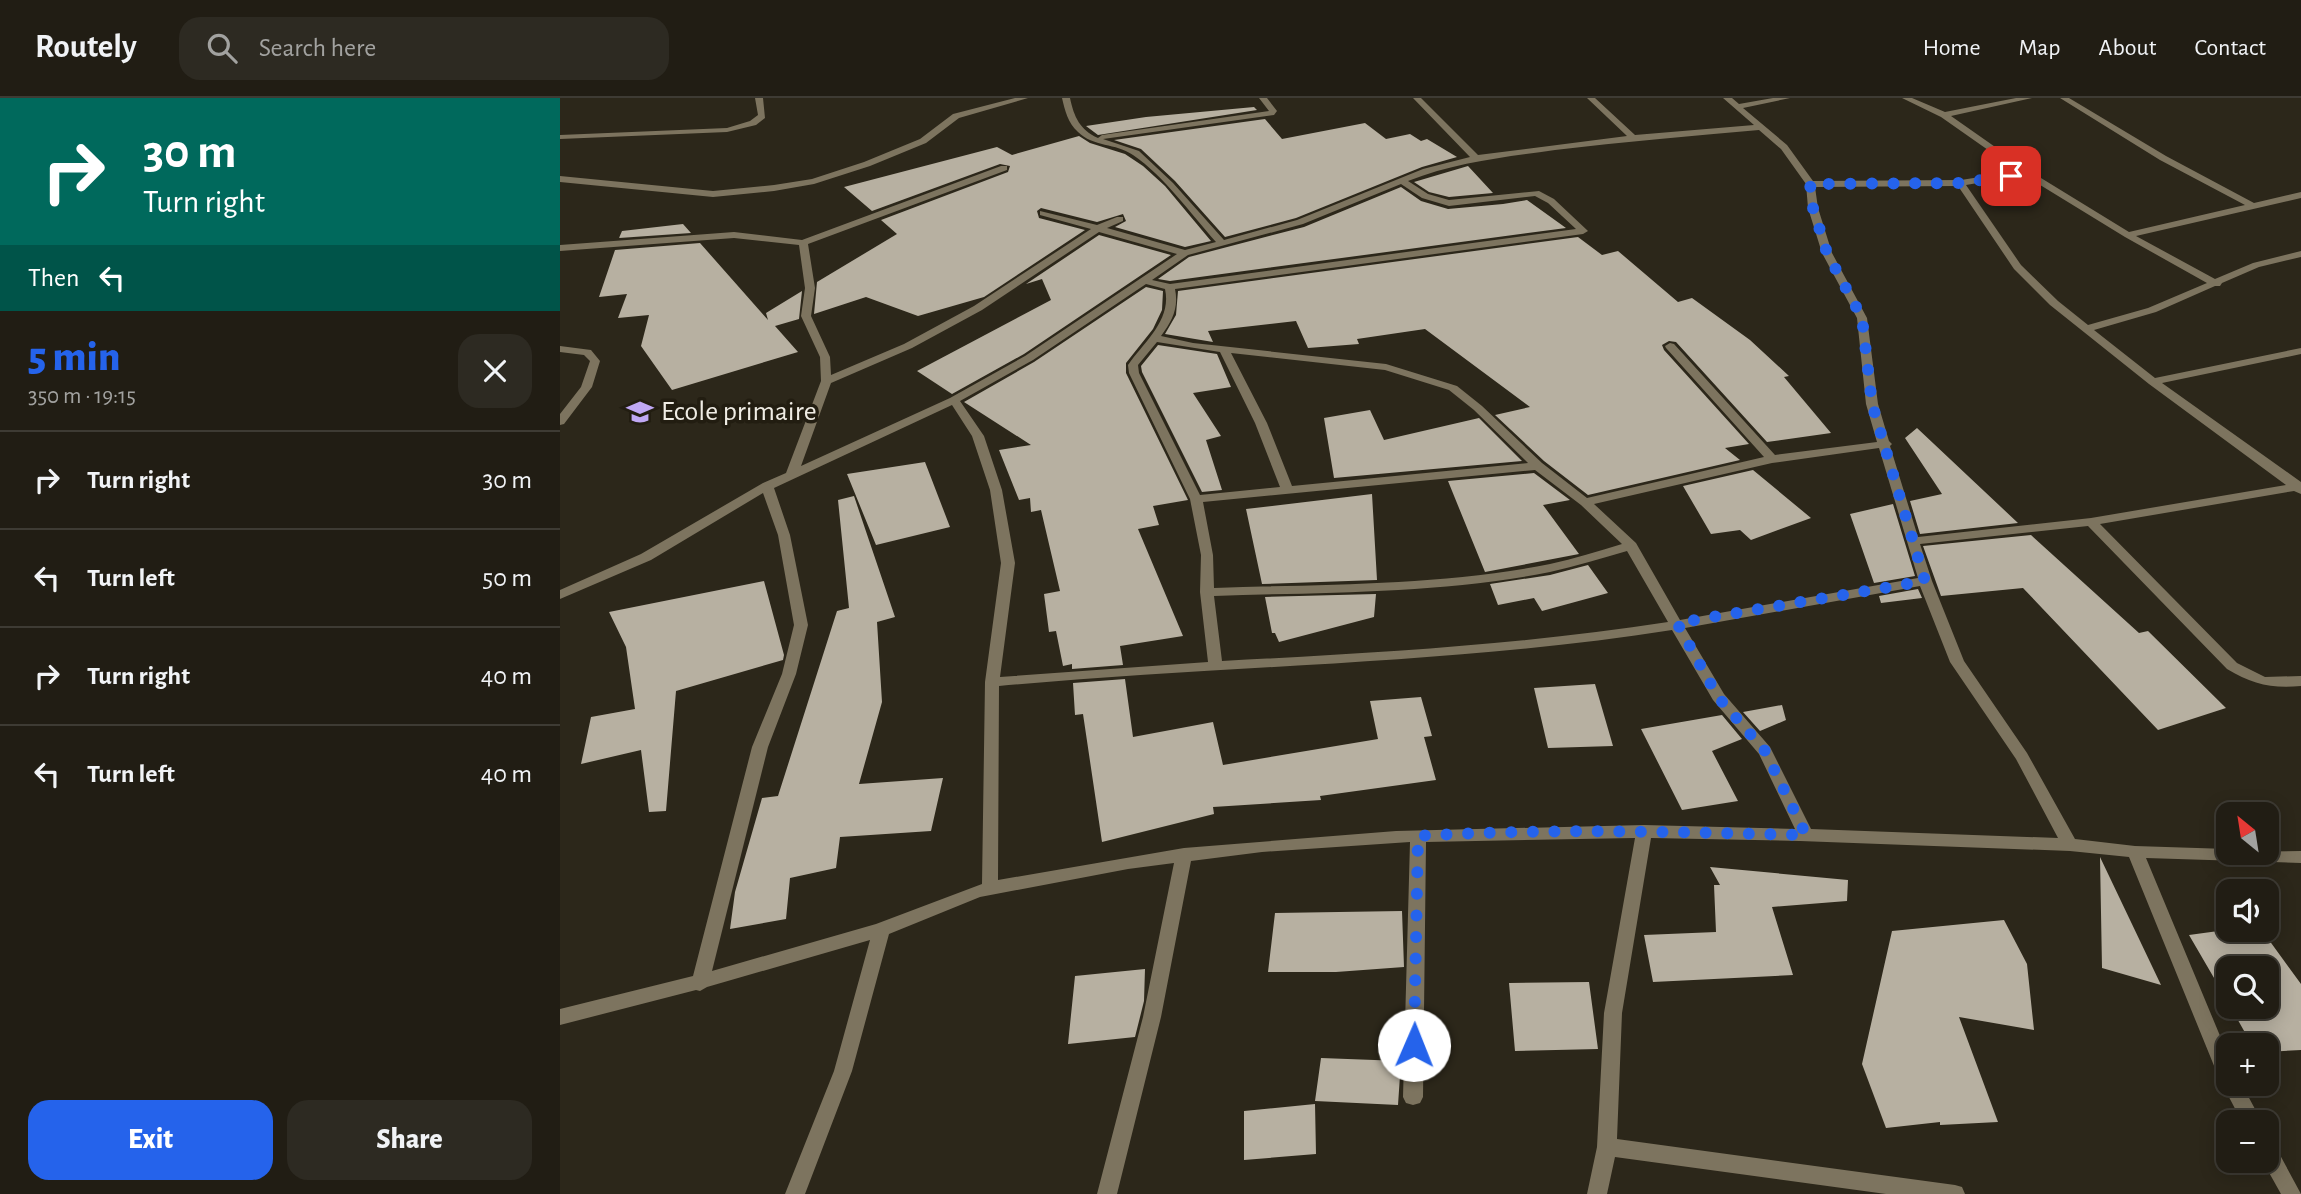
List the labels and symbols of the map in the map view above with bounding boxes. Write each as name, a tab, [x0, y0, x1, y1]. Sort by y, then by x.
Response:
pin	[1981, 146, 2041, 206]
school or university icon: Ecole primaire	[625, 397, 655, 427]
place label: Ecole primaire	[661, 398, 817, 426]
north arrow	[2216, 802, 2278, 864]
position arrow	[1377, 1008, 1451, 1082]

